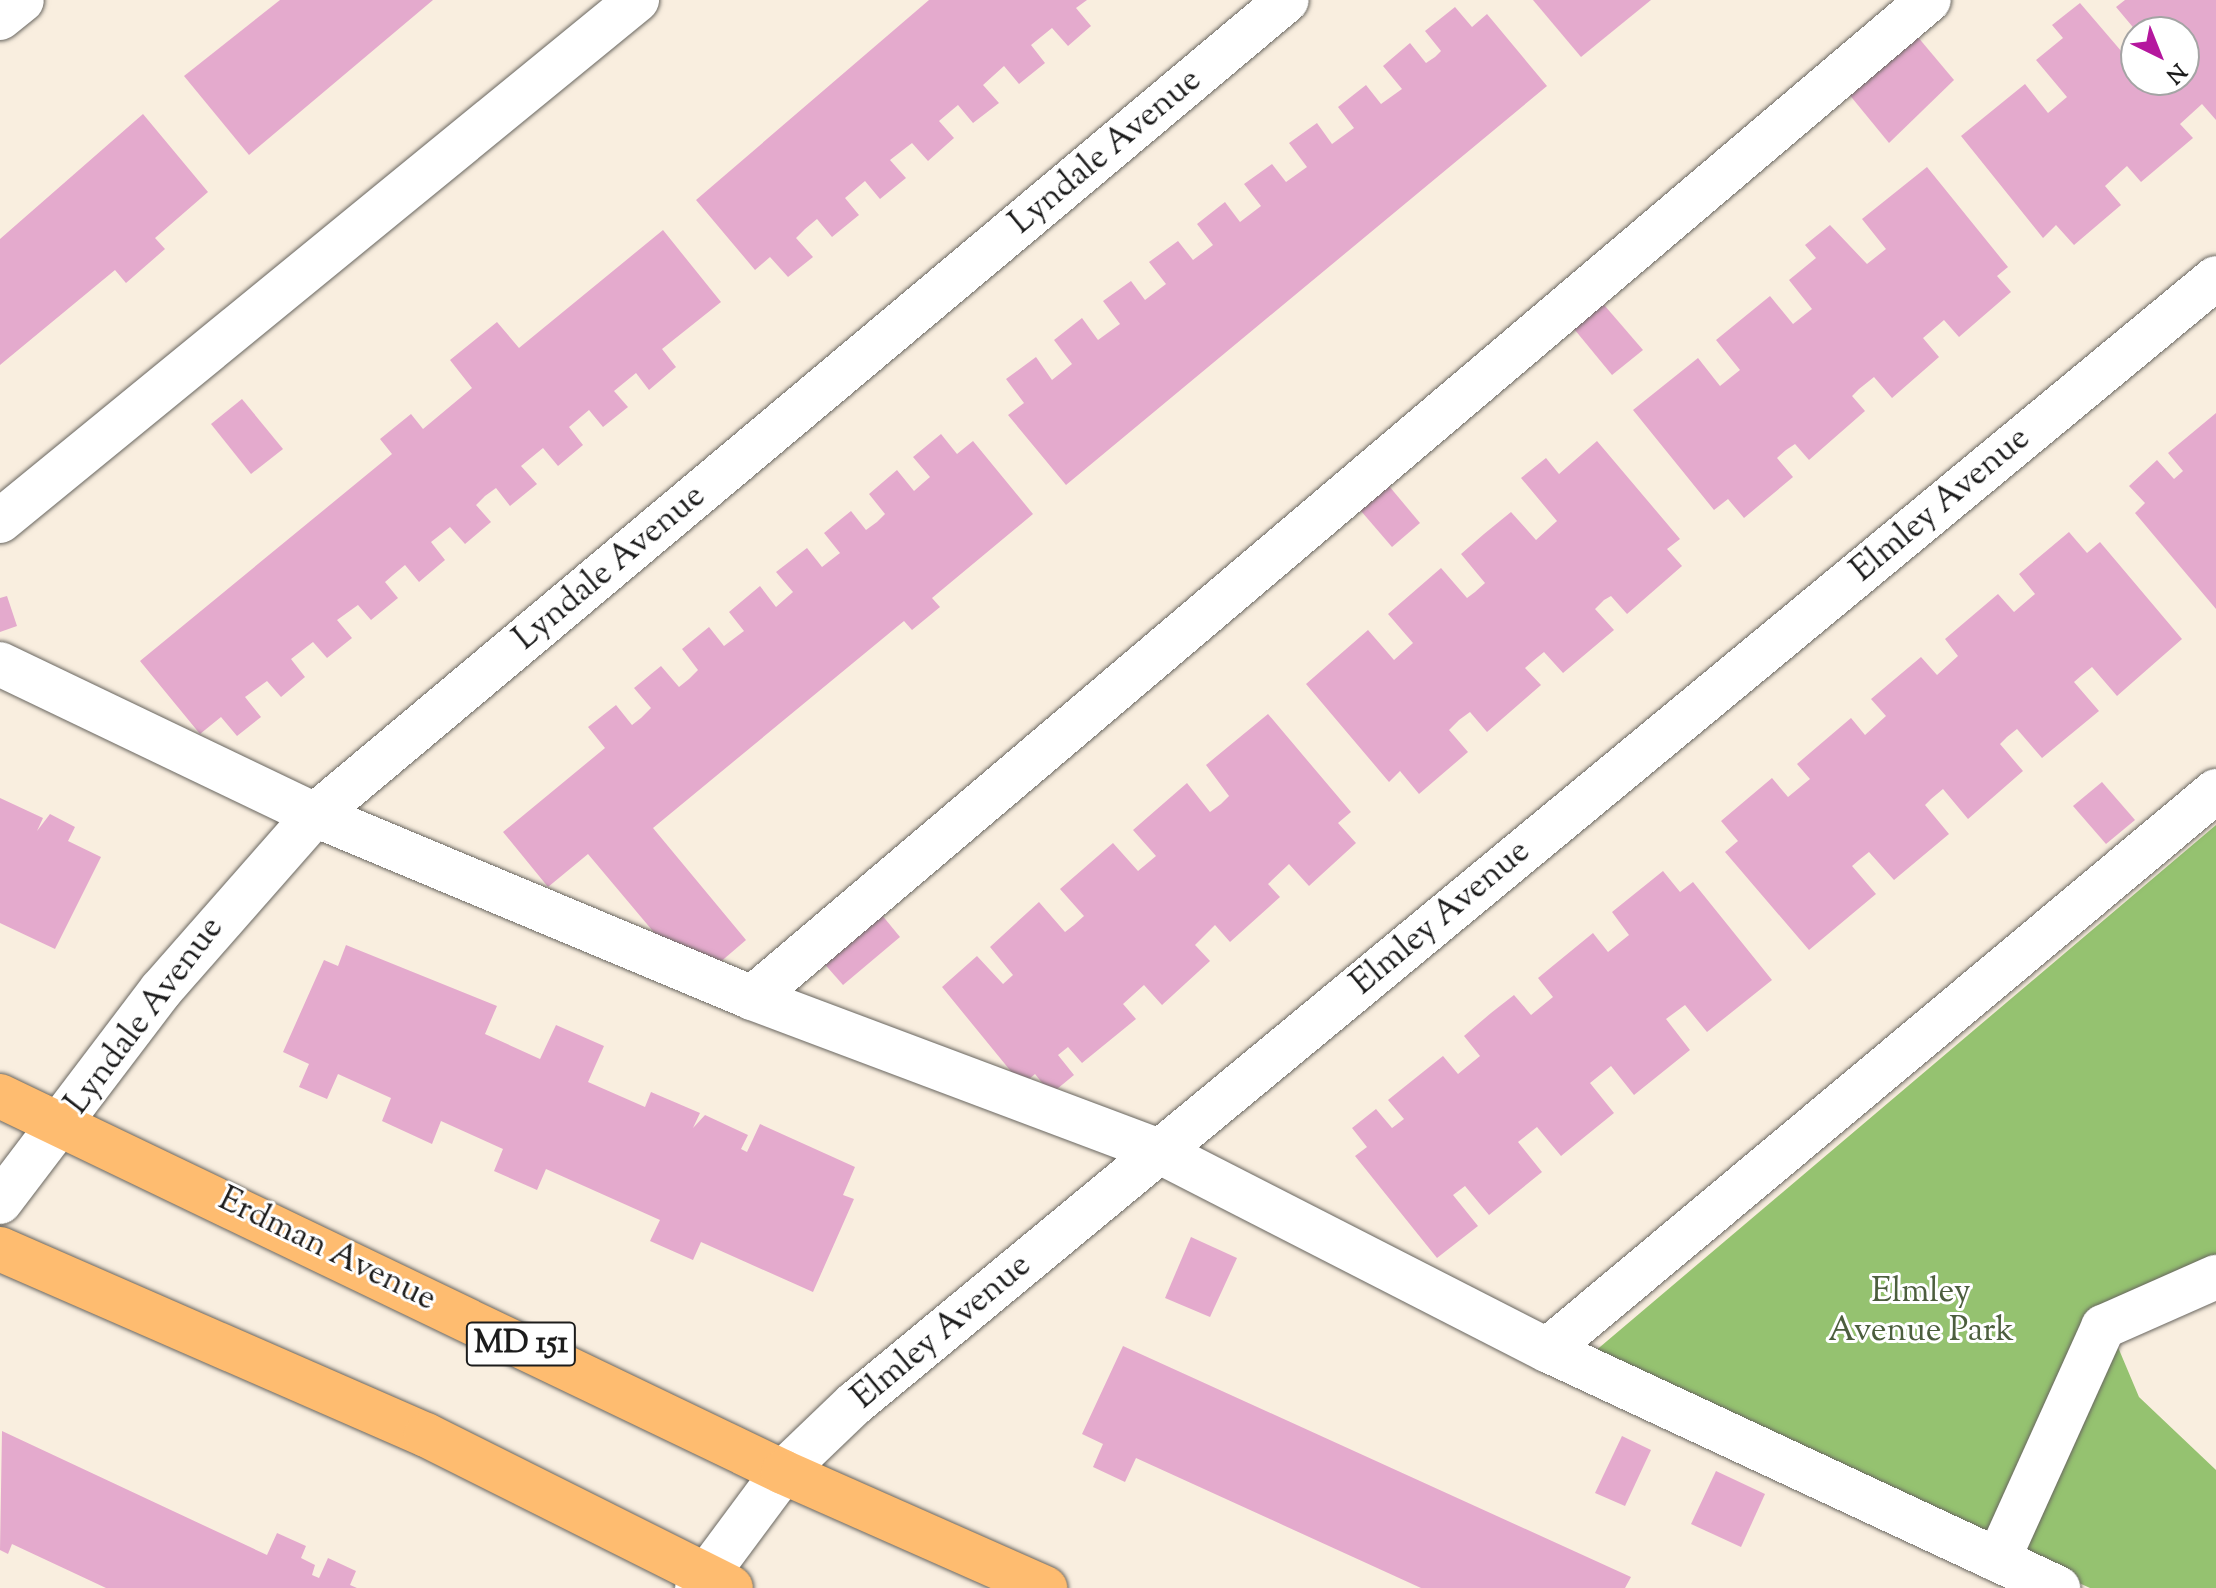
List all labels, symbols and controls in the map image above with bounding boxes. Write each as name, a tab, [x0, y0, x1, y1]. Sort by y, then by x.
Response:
north arrow	[2120, 16, 2200, 96]
text: N	[2158, 54, 2192, 90]
street label: Lyndale Avenue	[1002, 60, 1210, 244]
street label: Elmley Avenue	[1843, 419, 2039, 591]
street label: Lyndale Avenue	[506, 476, 714, 660]
street label: Elmley Avenue	[1343, 832, 1539, 1004]
street label: Lyndale Avenue	[57, 909, 233, 1123]
street label: Erdman Avenue	[211, 1180, 443, 1320]
street label: Elmley Avenue	[844, 1246, 1040, 1418]
park label: Elmley Avenue Park	[1828, 1272, 2014, 1352]
road number: MD 151	[465, 1316, 577, 1372]

